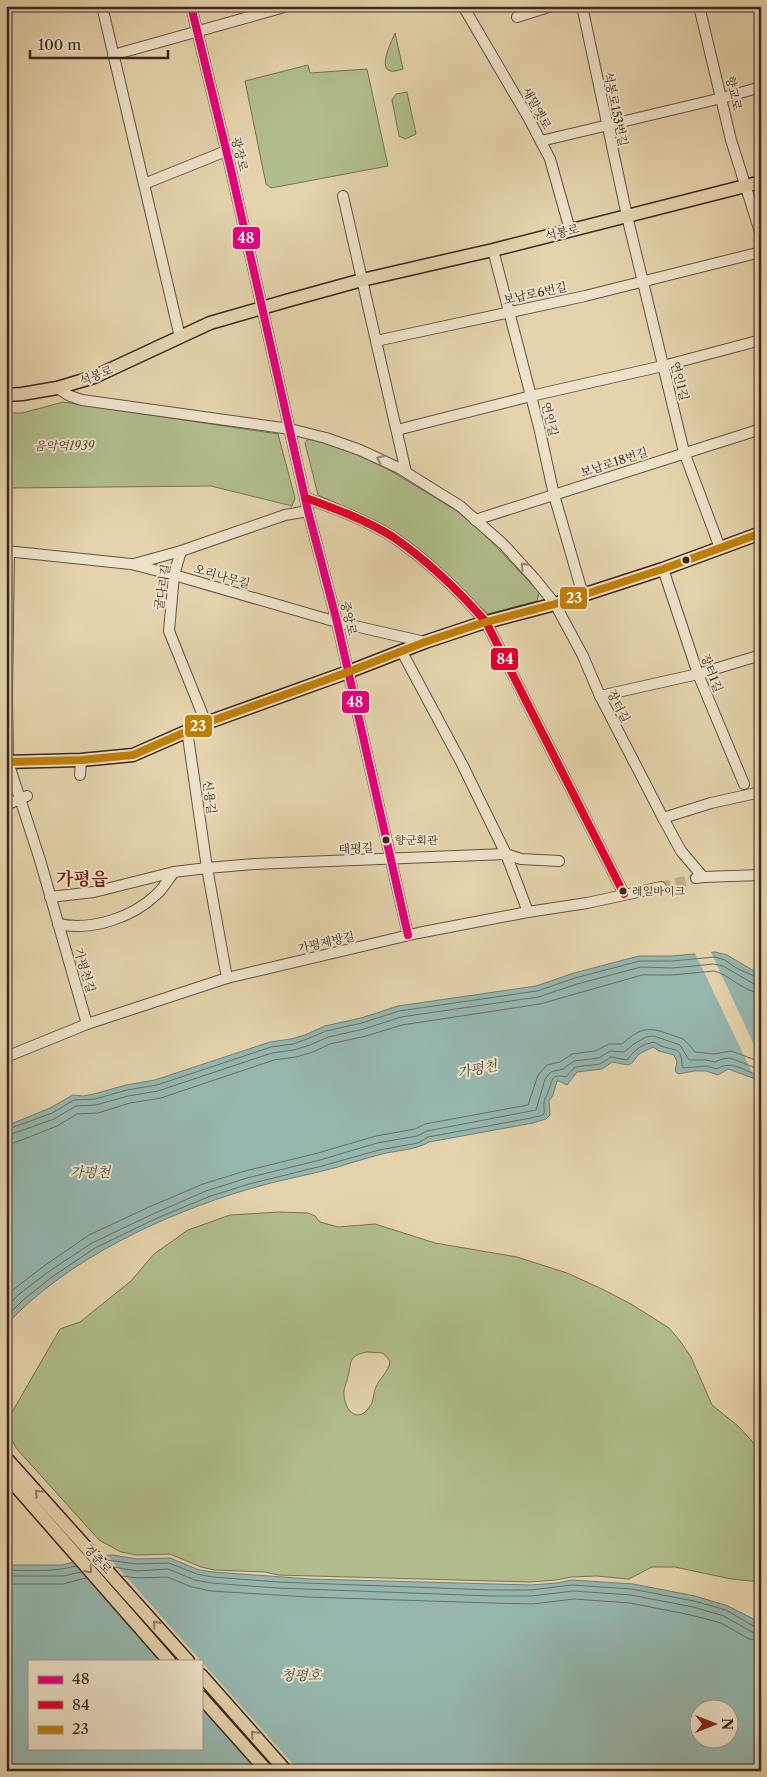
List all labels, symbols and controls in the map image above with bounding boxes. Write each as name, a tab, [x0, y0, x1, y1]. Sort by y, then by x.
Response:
scale bar	[30, 28, 168, 60]
text: 100 m	[38, 35, 81, 54]
street label: 석봉로153번길	[601, 70, 631, 148]
street label: 향교로	[723, 74, 745, 112]
street label: 새말옛로	[519, 84, 555, 132]
street label: 광장로	[229, 135, 252, 173]
street label: 석봉로	[543, 220, 581, 243]
line badge: 48	[232, 226, 261, 250]
text: 48	[238, 229, 254, 247]
street label: 보납로6번길	[502, 279, 568, 307]
street label: 연인1길	[668, 360, 692, 402]
street label: 석봉로	[77, 362, 115, 388]
street label: 연인길	[539, 400, 561, 438]
park label: 음악역1939	[34, 438, 95, 453]
street label: 보납로18번길	[578, 444, 650, 480]
one-way arrow	[377, 455, 386, 465]
unlabelled marker	[681, 555, 691, 565]
street label: 오리나무길	[192, 561, 252, 591]
street label: 굴다리길	[151, 563, 173, 611]
one-way arrow	[520, 563, 529, 572]
line badge: 23	[559, 586, 588, 610]
text: 23	[566, 589, 582, 607]
street label: 중앙로	[338, 599, 360, 637]
line badge: 84	[490, 647, 519, 671]
text: 84	[497, 650, 513, 668]
street label: 장터1길	[698, 652, 726, 694]
street label: 장터길	[604, 687, 634, 725]
line badge: 48	[341, 690, 370, 714]
text: 48	[347, 693, 363, 711]
line badge: 23	[184, 714, 213, 738]
text: 23	[190, 717, 206, 735]
street label: 신용길	[200, 779, 220, 815]
place label: 향군회관	[395, 833, 438, 847]
marker: 향군회관	[381, 835, 391, 845]
street label: 태평길	[338, 840, 374, 856]
district label: 가평읍	[56, 868, 109, 890]
place label: 레일바이크	[632, 884, 686, 898]
marker: 레일바이크	[618, 886, 628, 896]
street label: 가평제방길	[296, 928, 356, 956]
street label: 가평천길	[71, 946, 99, 994]
water label: 가평천	[455, 1056, 500, 1082]
water label: 가평천	[70, 1163, 112, 1181]
one-way arrow	[35, 1489, 44, 1498]
street label: 경춘로	[81, 1541, 115, 1577]
one-way arrow	[83, 1565, 92, 1574]
one-way arrow	[153, 1621, 162, 1630]
legend	[28, 1660, 202, 1750]
water label: 청평호	[281, 1666, 323, 1684]
text: 48	[72, 1669, 90, 1688]
text: 84	[72, 1695, 90, 1714]
north arrow	[690, 1700, 740, 1750]
text: N	[718, 1718, 736, 1730]
text: 23	[72, 1719, 89, 1738]
one-way arrow	[251, 1731, 260, 1740]

